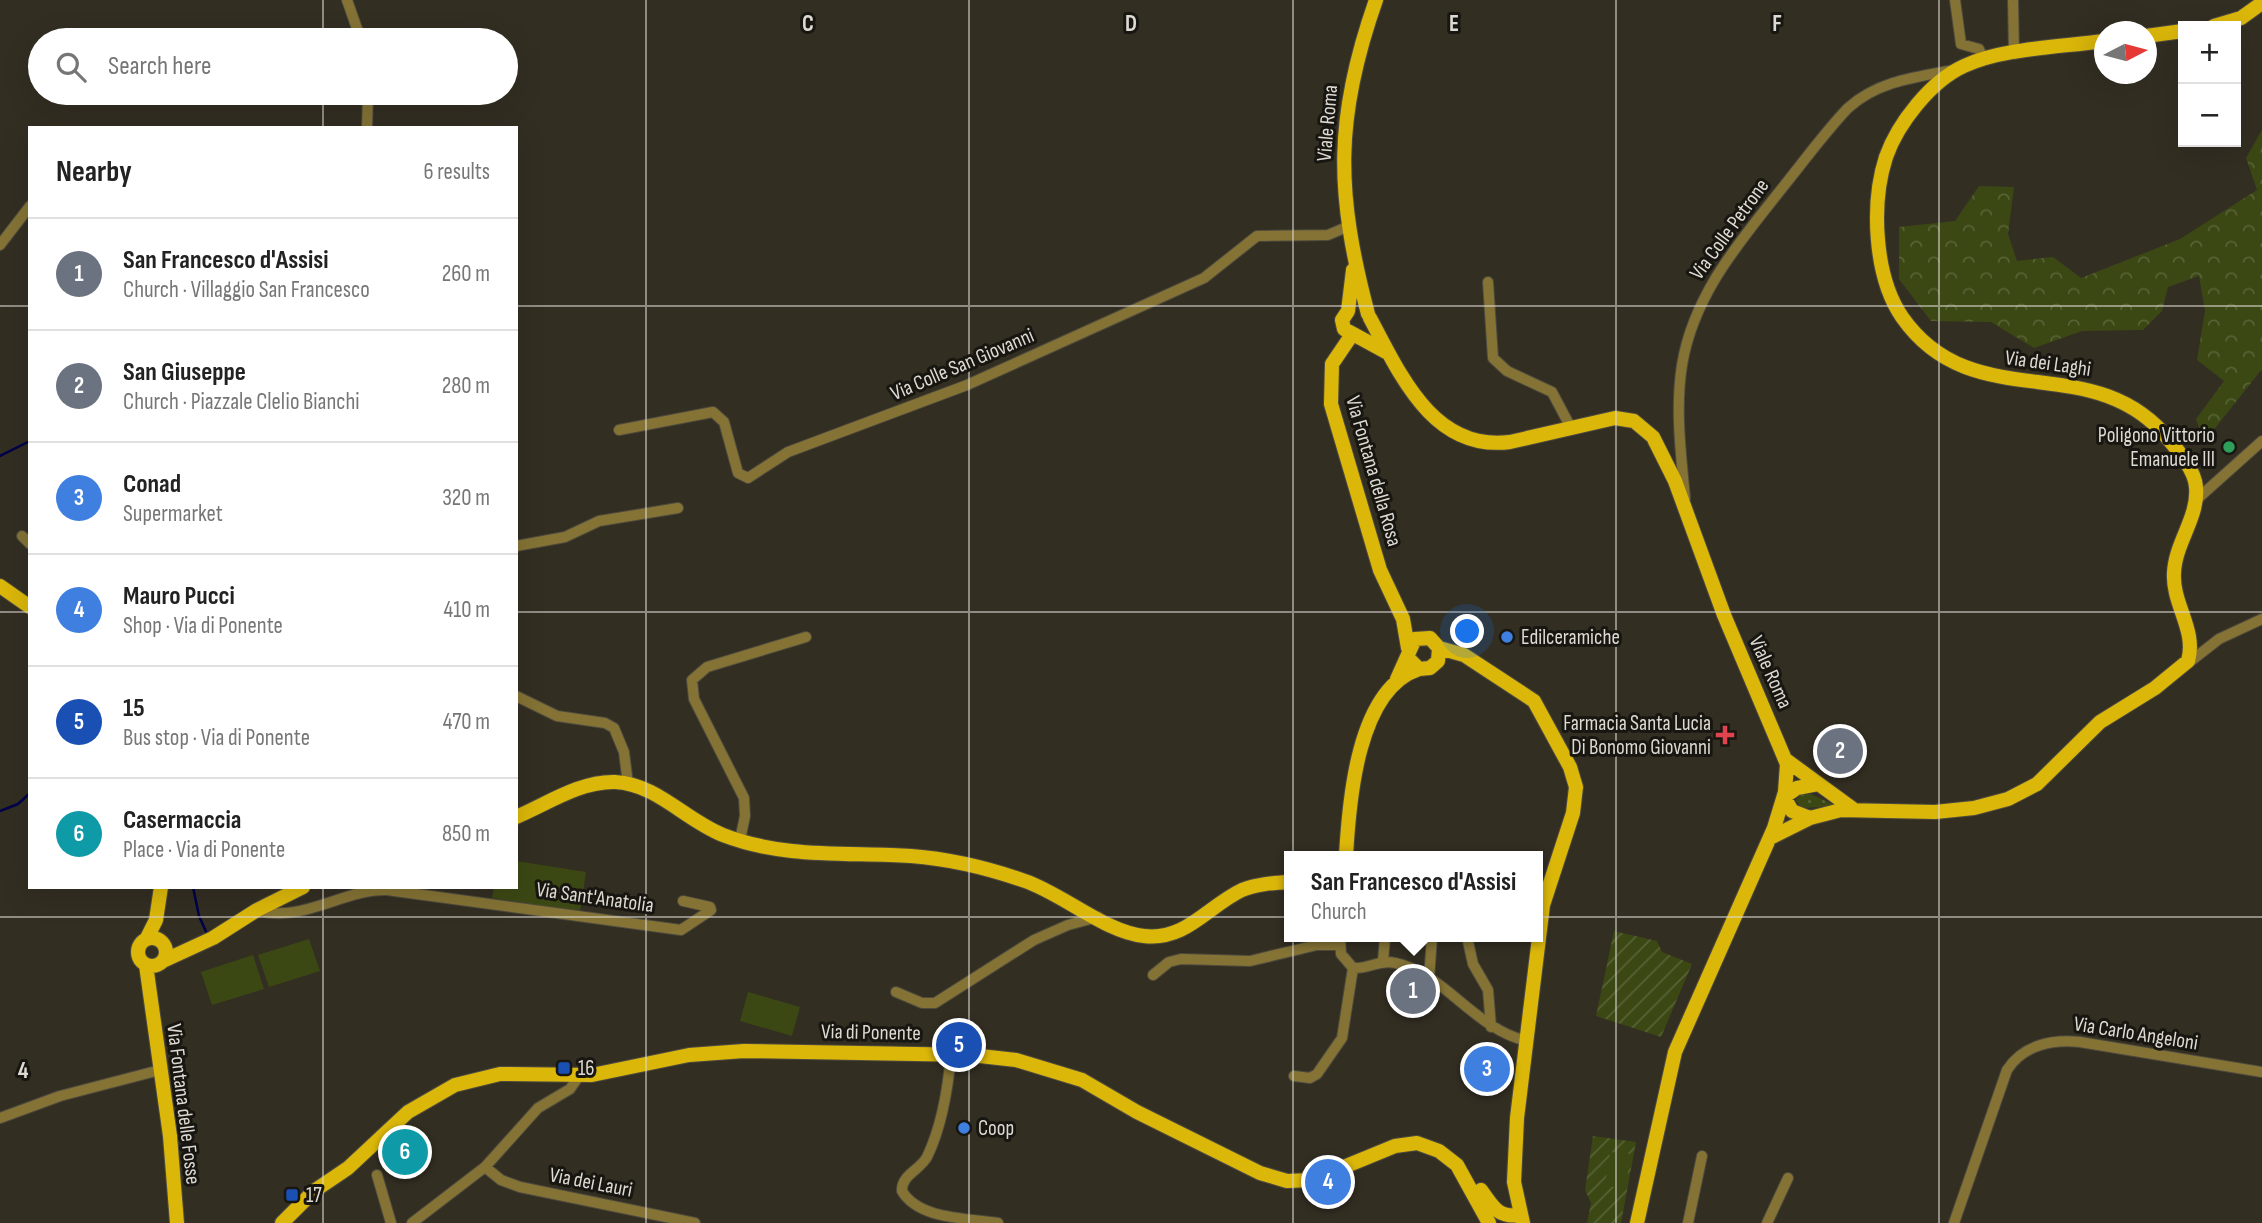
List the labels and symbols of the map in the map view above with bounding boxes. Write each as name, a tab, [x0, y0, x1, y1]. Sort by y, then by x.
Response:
text: C	[802, 10, 814, 38]
text: D	[1125, 10, 1137, 38]
text: E	[1449, 10, 1459, 38]
text: F	[1772, 10, 1782, 38]
north arrow	[2094, 21, 2157, 84]
street label: Viale Roma	[1312, 84, 1343, 162]
street label: Via Colle Petrone	[1684, 174, 1774, 285]
street label: Via Colle San Giovanni	[887, 323, 1038, 406]
street label: Via dei Laghi	[2003, 345, 2092, 382]
street label: Via Fontana della Rosa	[1340, 393, 1407, 549]
place label: Poligono Vittorio Emanuele III	[2098, 423, 2215, 472]
marker: Poligono Vittorio Emanuele III	[2221, 439, 2237, 455]
your location	[1450, 614, 1484, 648]
place label: Edilceramiche	[1521, 625, 1620, 650]
marker: Edilceramiche	[1499, 629, 1515, 645]
street label: Viale Roma	[1743, 632, 1798, 712]
place label: Farmacia Santa Lucia Di Bonomo Giovanni	[1563, 711, 1711, 760]
pin: 2	[1817, 725, 1863, 777]
marker: Farmacia Santa Lucia Di Bonomo Giovanni	[1717, 727, 1733, 743]
street label: Via Sant'Anatolia	[535, 877, 655, 918]
pin: 1	[1390, 965, 1436, 1017]
street label: Via Carlo Angeloni	[2072, 1011, 2200, 1056]
street label: Via di Ponente	[821, 1019, 921, 1046]
pin: 5	[936, 1019, 982, 1071]
street label: Via Fontana delle Fosse	[161, 1022, 206, 1186]
pin: 3	[1464, 1043, 1510, 1095]
place label: 16	[578, 1056, 595, 1081]
text: 4	[18, 1057, 29, 1085]
marker: 16	[556, 1060, 572, 1076]
place label: Coop	[978, 1116, 1014, 1141]
marker: Coop	[956, 1120, 972, 1136]
pin: 6	[382, 1126, 428, 1178]
pin: 4	[1305, 1156, 1351, 1208]
street label: Via dei Lauri	[547, 1162, 634, 1203]
place label: 17	[306, 1183, 322, 1208]
marker: 17	[284, 1187, 300, 1203]

